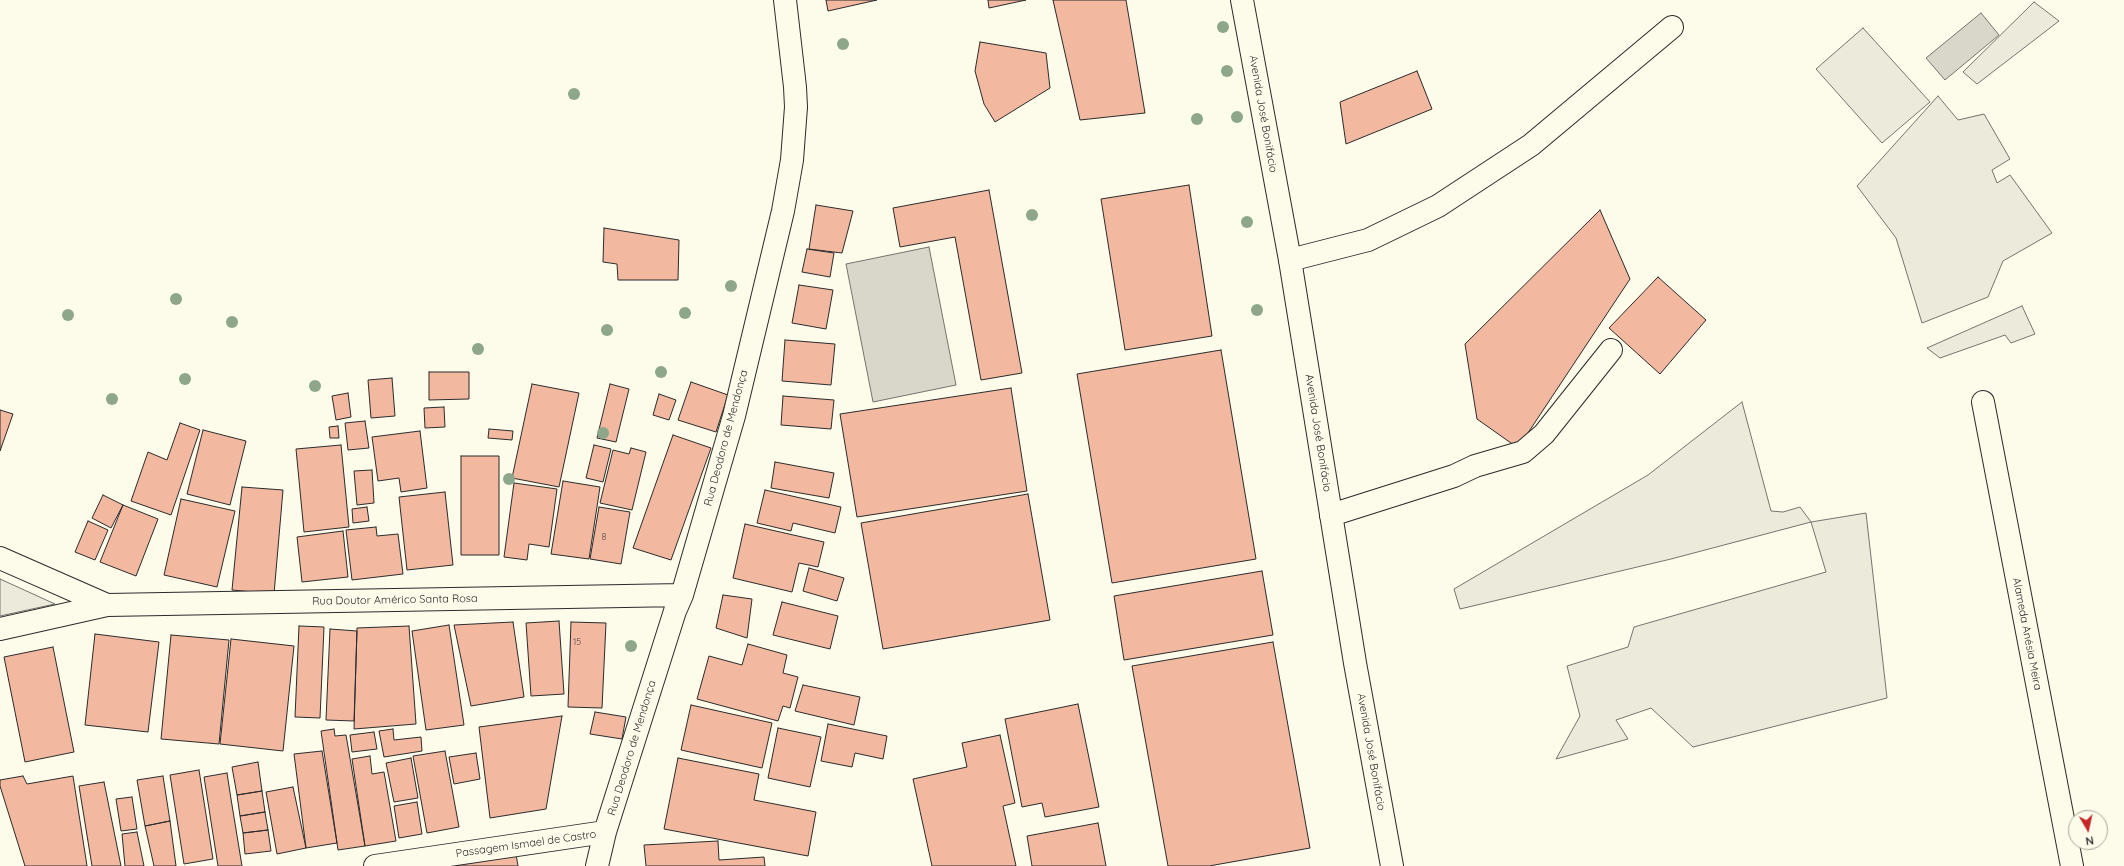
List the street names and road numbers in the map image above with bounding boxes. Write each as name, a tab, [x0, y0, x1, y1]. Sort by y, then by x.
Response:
street label: Avenida José Bonifácio	[1246, 54, 1280, 174]
street label: Rua Deodoro de Mendonça	[701, 368, 751, 508]
street label: Avenida José Bonifácio	[1302, 373, 1334, 493]
street label: Alameda Anésia Meira	[2010, 577, 2044, 691]
street label: Rua Doutor Américo Santa Rosa	[312, 592, 478, 608]
street label: Rua Deodoro de Mendonça	[605, 679, 659, 817]
street label: Avenida José Bonifácio	[1354, 692, 1388, 812]
street label: Passagem Ismael de Castro	[455, 828, 597, 860]

